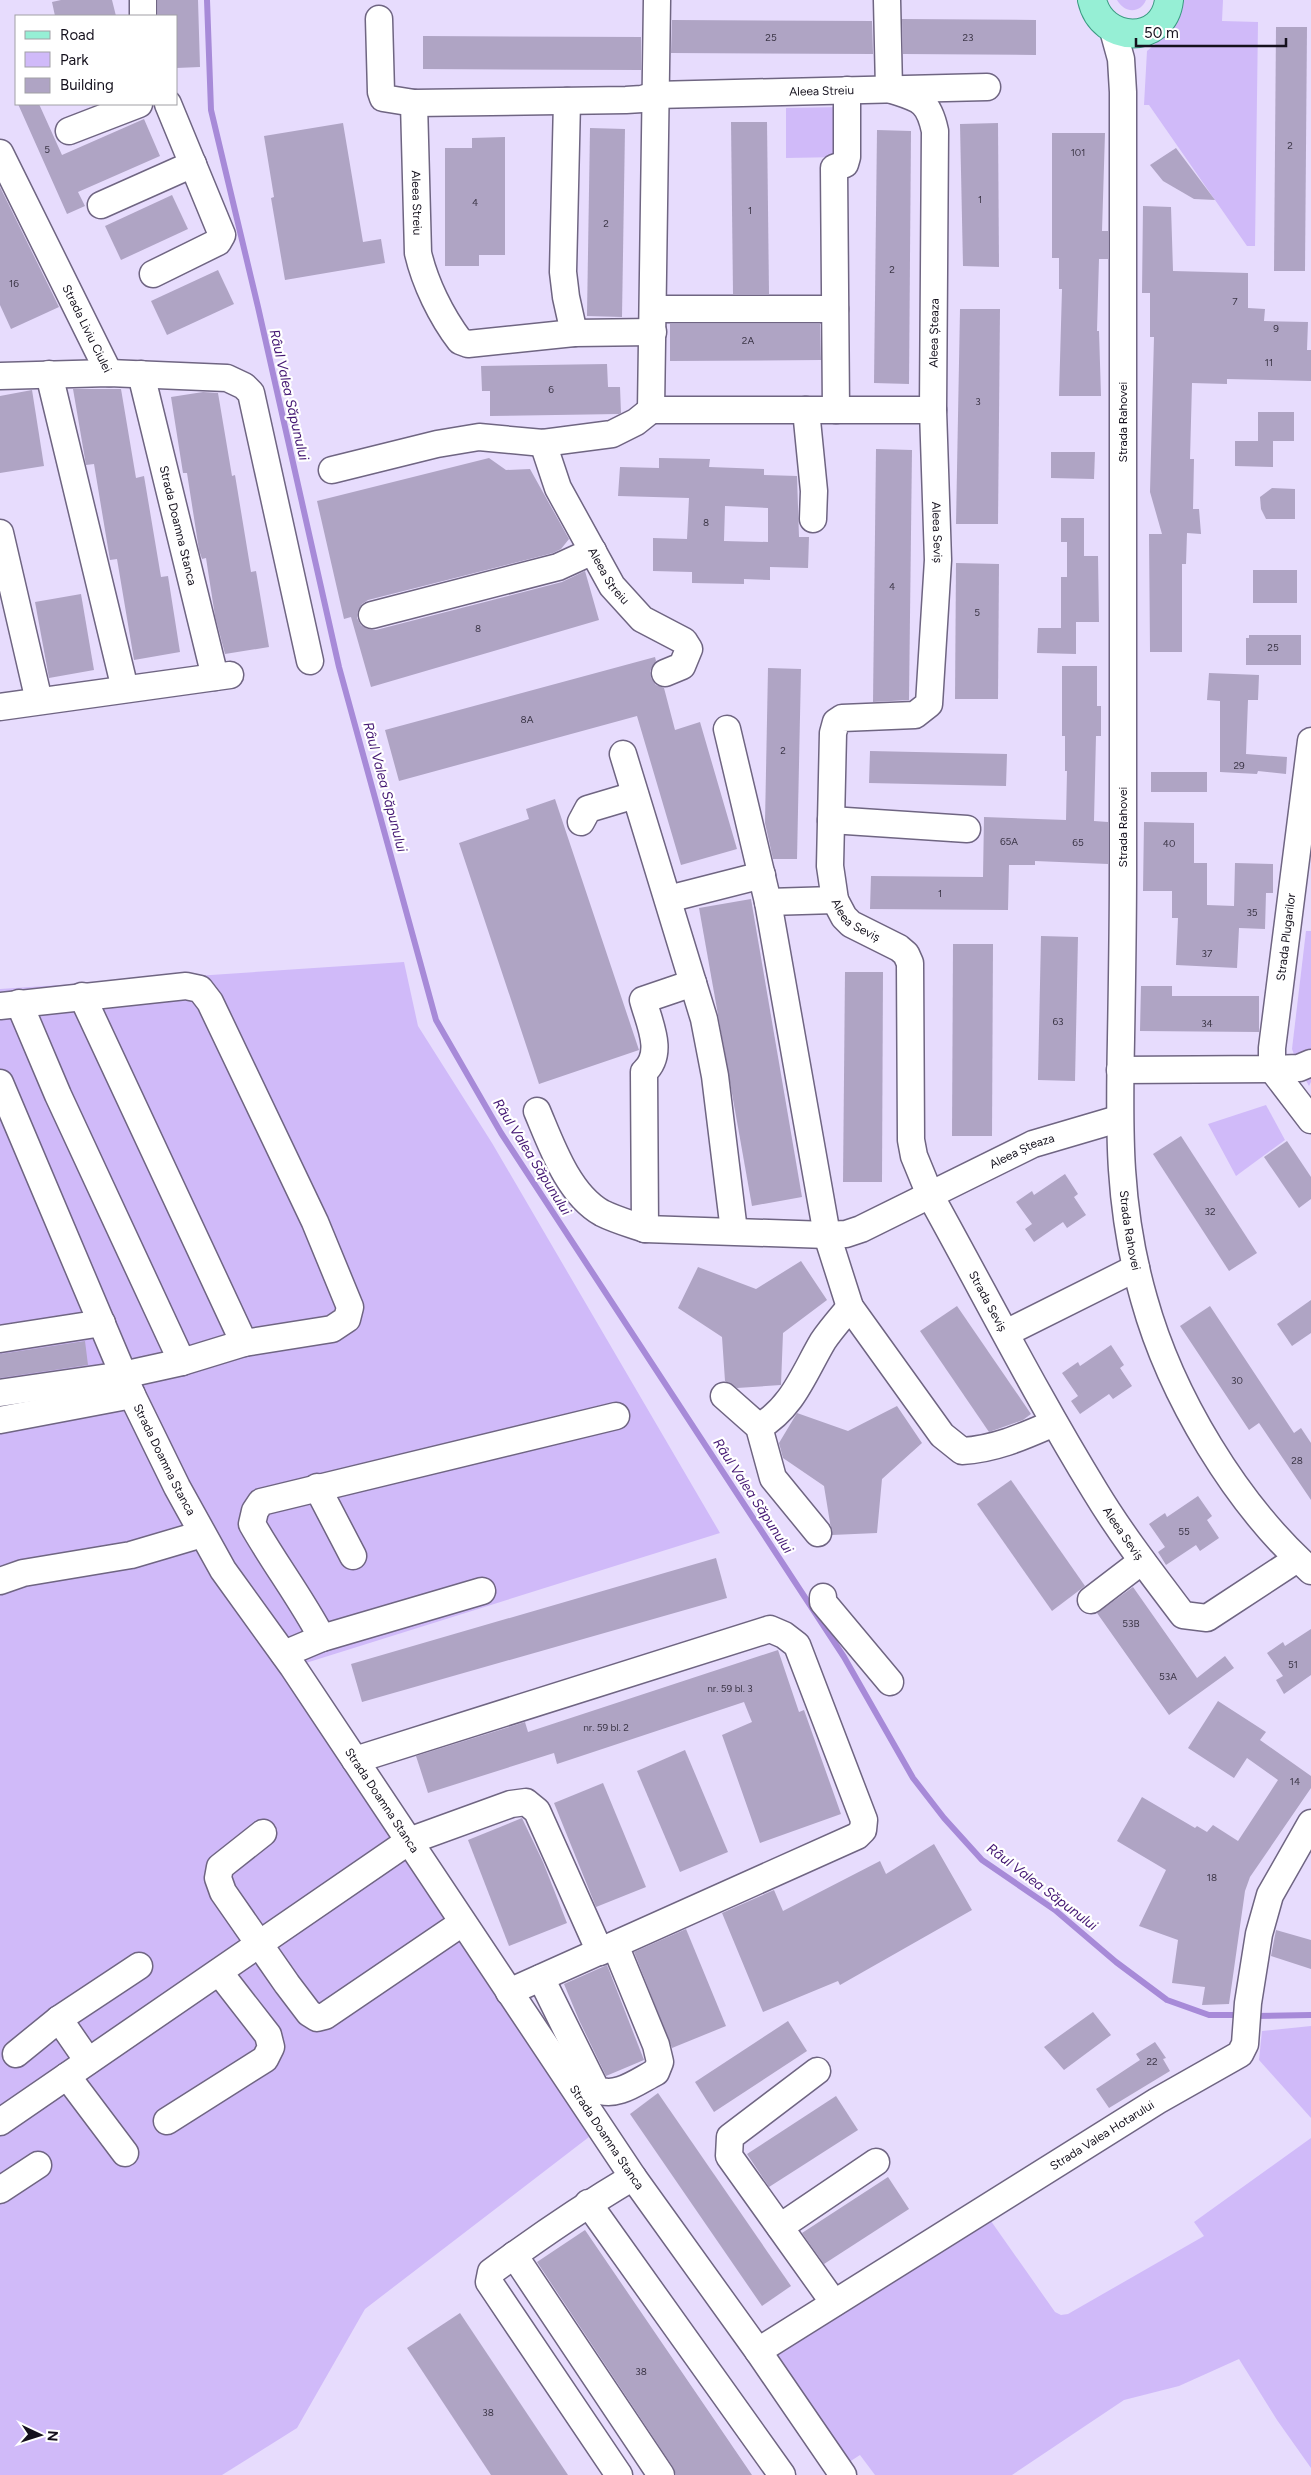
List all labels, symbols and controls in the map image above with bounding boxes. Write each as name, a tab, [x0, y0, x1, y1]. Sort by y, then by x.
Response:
legend	[15, 15, 178, 105]
scale bar	[1136, 15, 1286, 47]
text: 50 m	[1144, 24, 1179, 42]
text: Road	[60, 26, 95, 44]
house number: 25	[765, 31, 777, 44]
house number: 23	[962, 31, 974, 44]
text: Park	[60, 51, 89, 69]
text: Building	[60, 76, 114, 94]
street label: Aleea Streiu	[789, 83, 854, 99]
house number: 2	[1287, 139, 1293, 152]
house number: 5	[44, 143, 50, 156]
house number: 101	[1071, 146, 1085, 159]
street label: Aleea Streiu	[409, 170, 425, 236]
house number: 1	[978, 193, 982, 206]
house number: 4	[472, 196, 478, 209]
house number: 1	[748, 204, 752, 217]
house number: 2	[603, 217, 609, 230]
house number: 2	[889, 263, 895, 276]
house number: 16	[9, 277, 19, 290]
street label: Strada Liviu Ciulei	[59, 282, 115, 375]
house number: 7	[1232, 295, 1238, 308]
street label: Aleea Șteaza	[926, 298, 942, 368]
house number: 9	[1273, 322, 1279, 335]
water label: Râul Valea Săpunului	[266, 328, 313, 463]
house number: 2A	[742, 334, 754, 347]
house number: 11	[1265, 356, 1273, 369]
street label: Strada Rahovei	[1116, 382, 1130, 462]
house number: 6	[548, 383, 554, 396]
house number: 3	[975, 395, 981, 408]
street label: Strada Doamna Stanca	[157, 464, 199, 587]
street label: Aleea Seviș	[929, 501, 945, 564]
house number: 8	[703, 516, 709, 529]
street label: Aleea Streiu	[585, 545, 632, 607]
house number: 4	[889, 580, 895, 593]
house number: 5	[974, 606, 980, 619]
house number: 8	[475, 622, 481, 635]
house number: 25	[1267, 641, 1279, 654]
house number: 8A	[521, 713, 534, 726]
water label: Râul Valea Săpunului	[359, 720, 411, 855]
house number: 2	[780, 744, 786, 757]
house number: 29	[1233, 759, 1245, 772]
street label: Strada Rahovei	[1116, 787, 1130, 867]
house number: 65A	[1000, 835, 1018, 848]
house number: 65	[1072, 836, 1084, 849]
house number: 40	[1163, 837, 1175, 850]
house number: 1	[938, 887, 942, 900]
street label: Strada Plugarilor	[1274, 892, 1298, 982]
street label: Aleea Seviș	[829, 896, 883, 945]
house number: 35	[1246, 906, 1258, 919]
house number: 37	[1202, 947, 1213, 960]
house number: 63	[1052, 1015, 1064, 1028]
house number: 34	[1201, 1017, 1213, 1030]
water label: Râul Valea Săpunului	[489, 1096, 575, 1219]
street label: Aleea Șteaza	[987, 1131, 1056, 1171]
street label: Strada Rahovei	[1117, 1190, 1143, 1272]
house number: 32	[1204, 1205, 1216, 1218]
street label: Strada Seviș	[966, 1269, 1010, 1334]
house number: 30	[1231, 1374, 1243, 1387]
street label: Strada Doamna Stanca	[130, 1402, 198, 1518]
water label: Râul Valea Săpunului	[709, 1435, 797, 1557]
house number: 28	[1291, 1454, 1303, 1467]
street label: Aleea Seviș	[1100, 1504, 1147, 1563]
house number: 55	[1178, 1525, 1190, 1538]
house number: 53B	[1122, 1617, 1140, 1630]
house number: 51	[1288, 1658, 1298, 1671]
house number: 53A	[1159, 1670, 1177, 1683]
house number: nr. 59 bl. 3	[707, 1682, 753, 1695]
house number: nr. 59 bl. 2	[583, 1721, 629, 1734]
street label: Strada Doamna Stanca	[342, 1745, 422, 1855]
house number: 14	[1290, 1775, 1300, 1788]
water label: Râul Valea Săpunului	[983, 1840, 1101, 1935]
house number: 18	[1207, 1871, 1217, 1884]
house number: 22	[1146, 2055, 1158, 2068]
street label: Strada Doamna Stanca	[567, 2082, 647, 2192]
street label: Strada Valea Hotarului	[1047, 2098, 1157, 2173]
house number: 38	[635, 2365, 647, 2378]
house number: 38	[482, 2406, 494, 2419]
north arrow	[15, 2410, 65, 2460]
text: N	[44, 2430, 61, 2442]

